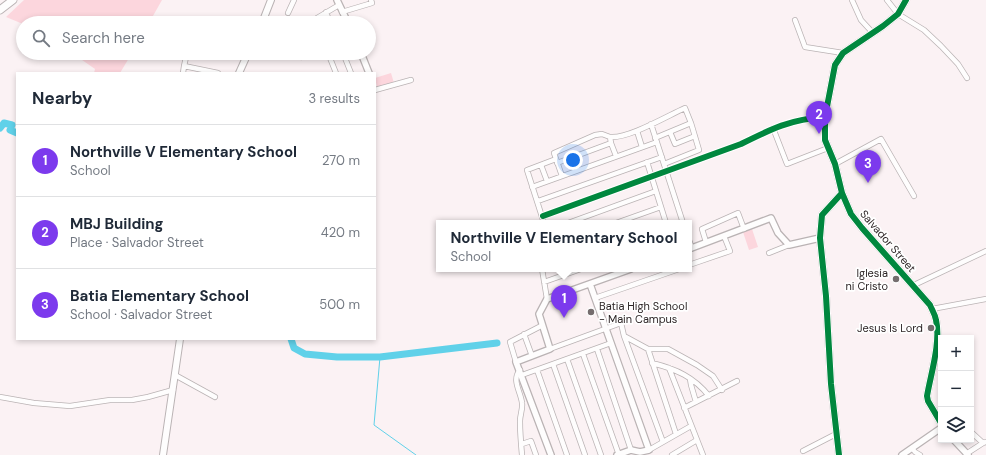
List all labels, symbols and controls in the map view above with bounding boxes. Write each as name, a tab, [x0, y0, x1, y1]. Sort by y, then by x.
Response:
search box	[16, 16, 376, 60]
icon: search	[30, 27, 52, 49]
text: Search here	[62, 28, 145, 48]
text: Nearby	[32, 87, 92, 109]
text: 3 results	[308, 90, 360, 107]
pin: 2	[806, 101, 832, 134]
text: Northville V Elementary School	[70, 142, 297, 162]
your location	[563, 150, 583, 170]
pin: 3	[855, 150, 881, 183]
text: 1	[43, 152, 47, 169]
text: 270 m	[322, 152, 360, 169]
text: School	[70, 162, 111, 179]
street label: Salvador Street	[857, 207, 919, 275]
text: MBJ Building	[70, 214, 164, 234]
popup	[436, 220, 692, 272]
text: 2	[41, 224, 49, 241]
text: 420 m	[321, 224, 360, 241]
text: Northville V Elementary School	[450, 228, 678, 248]
text: Place · Salvador Street	[70, 234, 204, 251]
text: School	[450, 248, 491, 265]
place label: Iglesia ni Cristo	[846, 266, 888, 293]
marker: Iglesia ni Cristo	[891, 274, 901, 284]
pin: 1	[551, 285, 577, 318]
text: Batia Elementary School	[70, 286, 249, 306]
text: 3	[41, 296, 49, 313]
text: 500 m	[319, 296, 360, 313]
place label: Batia High School - Main Campus	[599, 299, 687, 326]
text: School · Salvador Street	[70, 306, 212, 323]
marker: Batia High School - Main Campus	[586, 307, 596, 317]
place label: Jesus Is Lord	[857, 321, 923, 335]
marker: Jesus Is Lord	[926, 323, 936, 333]
map controls	[938, 335, 974, 443]
button: +	[938, 335, 974, 371]
button: −	[938, 371, 974, 407]
button: layers	[938, 407, 974, 443]

